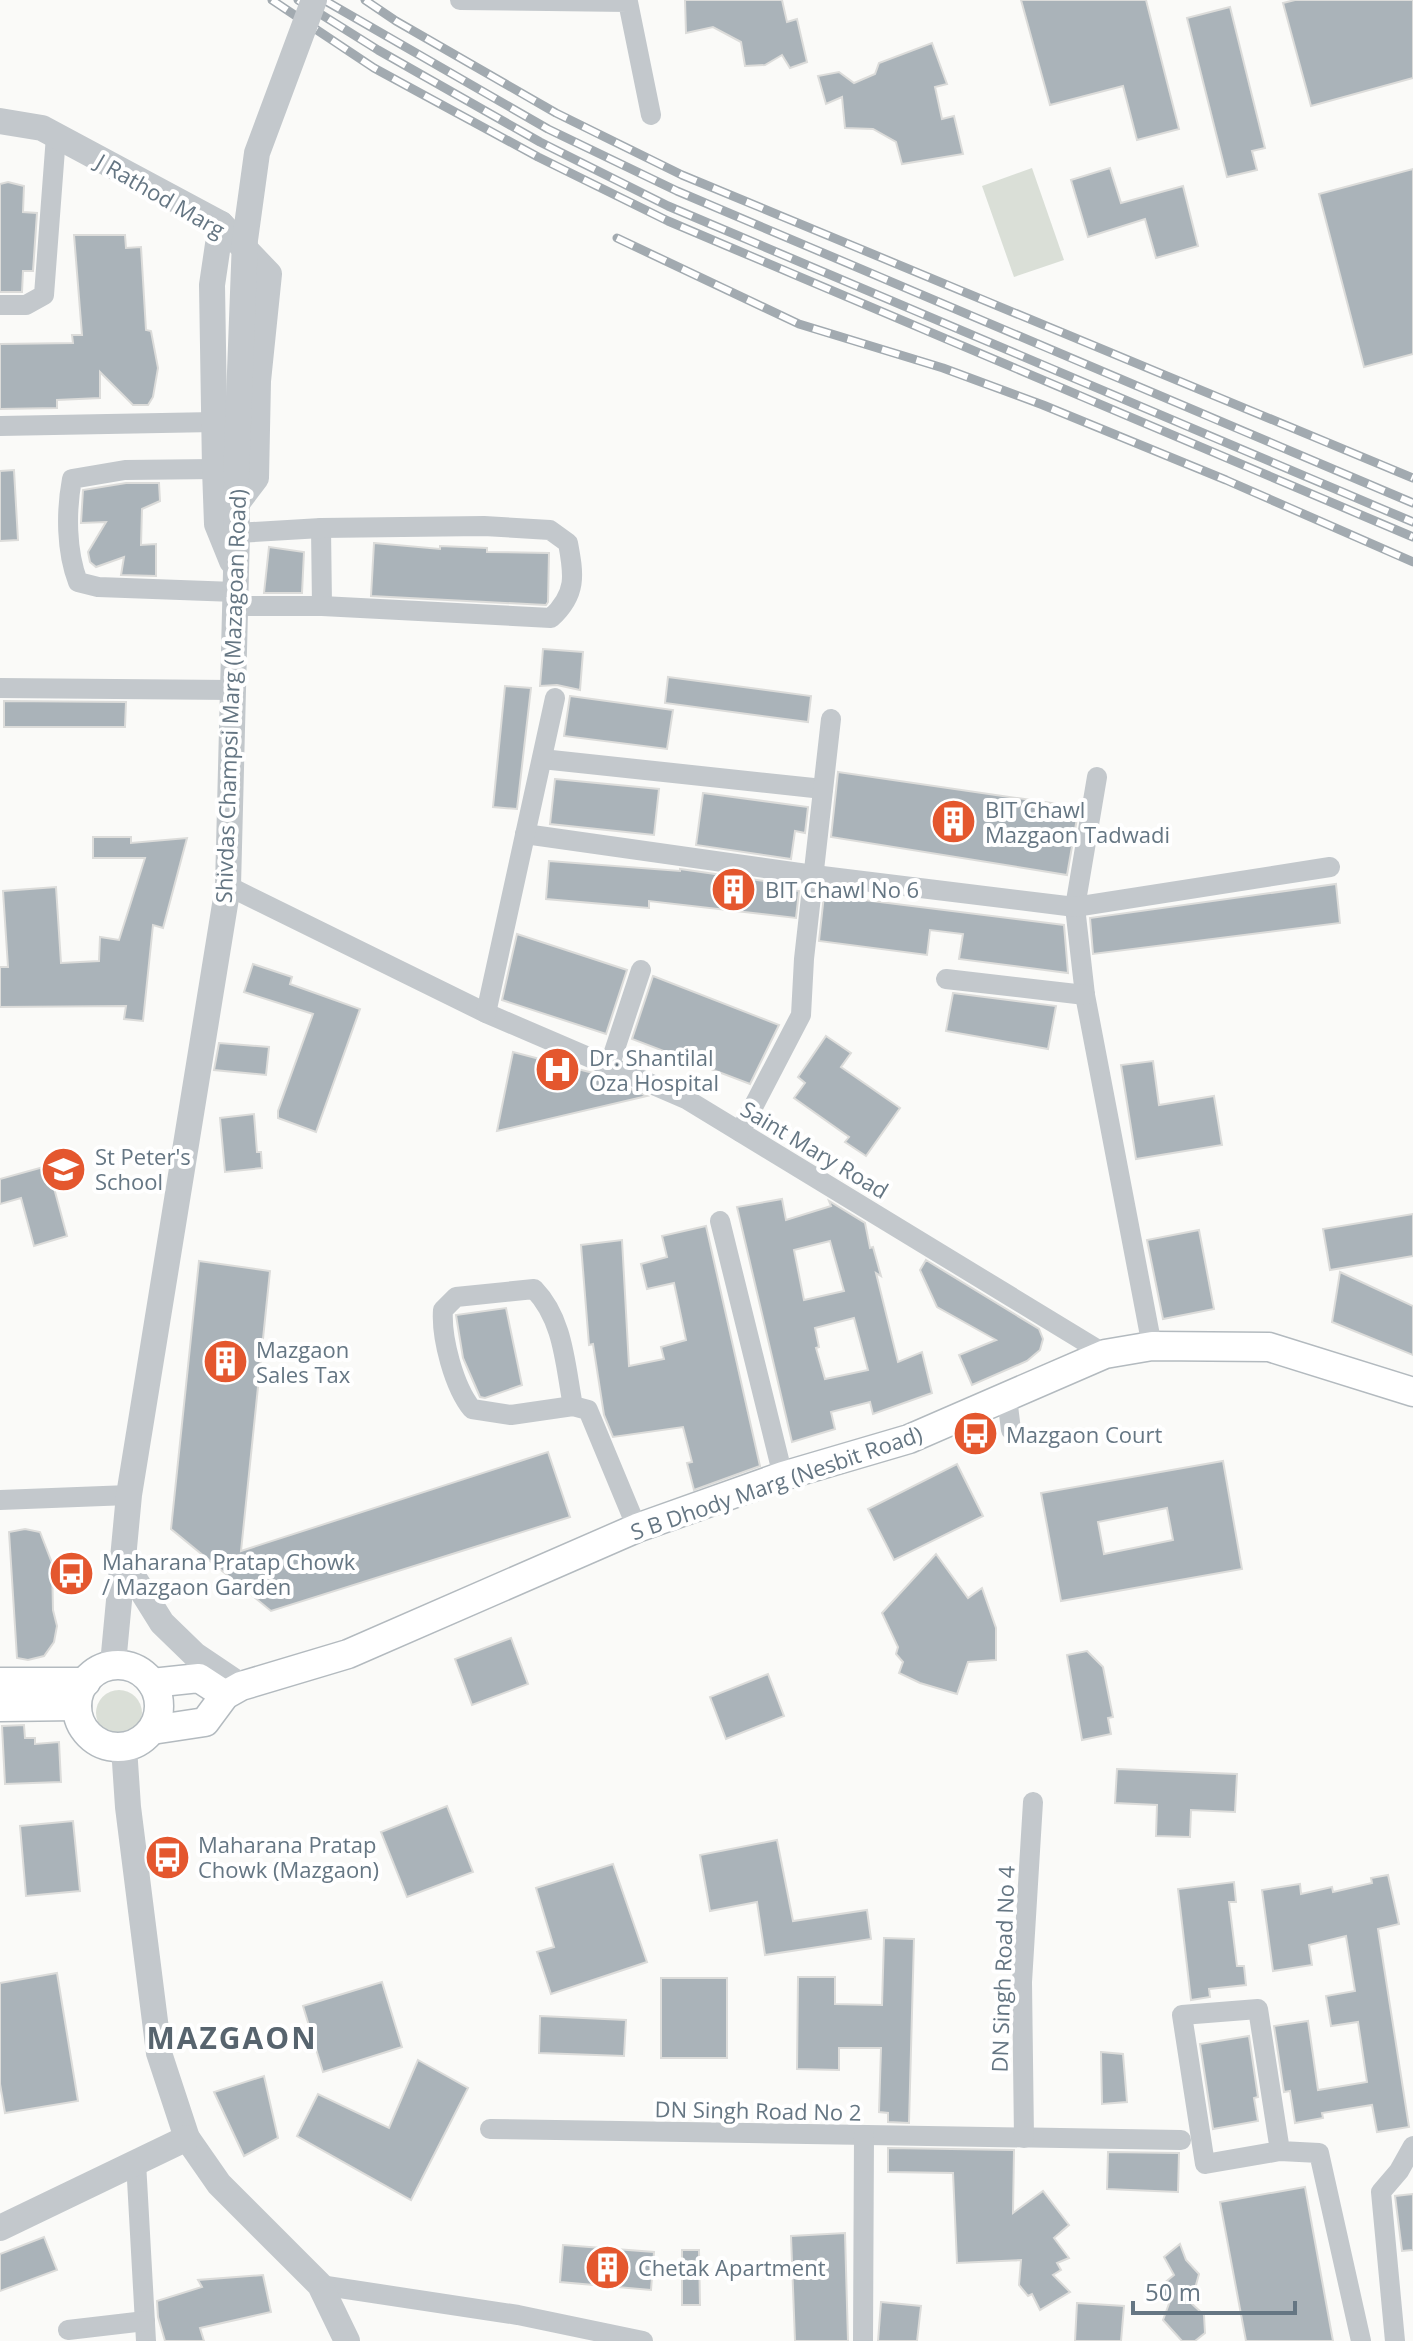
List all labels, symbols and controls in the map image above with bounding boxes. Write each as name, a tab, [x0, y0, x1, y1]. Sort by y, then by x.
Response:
street label: J Rathod Marg	[89, 145, 231, 244]
street label: Shivdas Champsi Marg (Mazagoan Road)	[208, 488, 252, 904]
place label: BIT Chawl Mazgaon Tadwadi	[985, 794, 1170, 849]
building icon: BIT Chawl Mazgaon Tadwadi	[930, 798, 978, 846]
building icon: BIT Chawl No 6	[710, 865, 758, 913]
place label: BIT Chawl No 6	[765, 874, 919, 904]
place label: Dr. Shantilal Oza Hospital	[589, 1042, 719, 1097]
hospital icon: Dr. Shantilal Oza Hospital	[534, 1046, 582, 1094]
street label: Saint Mary Road	[736, 1093, 894, 1205]
place label: St Peter's School	[95, 1141, 191, 1196]
school or university icon: St Peter's School	[40, 1145, 88, 1193]
place label: Mazgaon Sales Tax	[256, 1334, 351, 1389]
building icon: Mazgaon Sales Tax	[201, 1338, 249, 1386]
bus stop icon: Mazgaon Court	[951, 1410, 999, 1458]
street label: S B Dhody Marg (Nesbit Road)	[626, 1418, 926, 1546]
place label: Mazgaon Court	[1006, 1419, 1163, 1449]
place label: Maharana Pratap Chowk / Mazgaon Garden	[102, 1546, 356, 1601]
bus stop icon: Maharana Pratap Chowk / Mazgaon Garden	[47, 1550, 95, 1598]
place label: Maharana Pratap Chowk (Mazgaon)	[198, 1829, 379, 1884]
bus stop icon: Maharana Pratap Chowk (Mazgaon)	[143, 1833, 191, 1881]
street label: DN Singh Road No 4	[983, 1865, 1021, 2073]
district label: MAZGAON	[146, 2017, 318, 2058]
street label: DN Singh Road No 2	[654, 2093, 862, 2127]
building icon: Chetak Apartment	[583, 2243, 631, 2291]
place label: Chetak Apartment	[638, 2252, 826, 2282]
scale bar	[1133, 2265, 1295, 2315]
text: 50 m	[1145, 2275, 1201, 2308]

